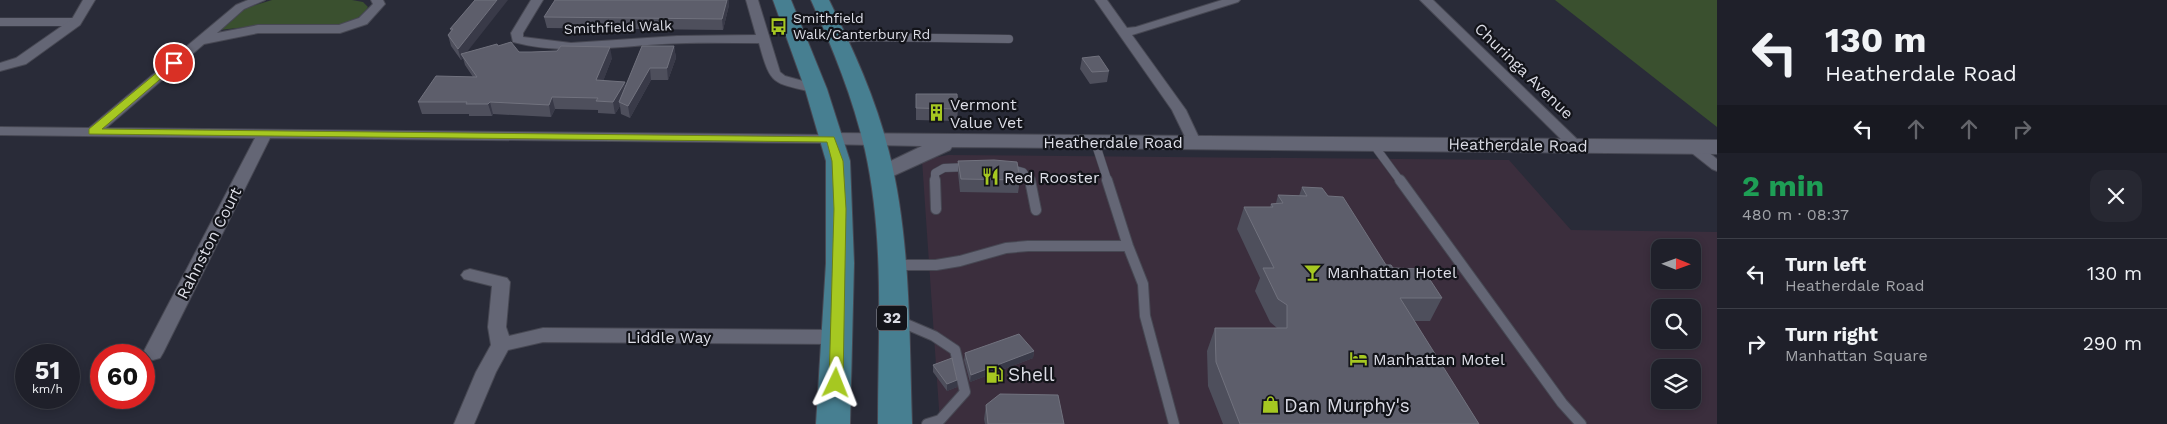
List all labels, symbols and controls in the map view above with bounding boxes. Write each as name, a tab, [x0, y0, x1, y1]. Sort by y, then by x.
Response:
place label: Smithfield Walk/Canterbury Rd	[793, 10, 930, 42]
bus stop icon: Smithfield Walk/Canterbury Rd	[769, 16, 789, 36]
street label: Smithfield Walk	[564, 17, 672, 37]
street label: Churinga Avenue	[1471, 19, 1577, 123]
text: 130 m	[1825, 19, 1926, 61]
icon: left	[1742, 20, 1807, 85]
pin	[153, 42, 195, 84]
icon: arrive	[160, 49, 188, 77]
text: Heatherdale Road	[1825, 61, 2017, 86]
place label: Vermont Value Vet	[950, 95, 1023, 132]
building icon: Vermont Value Vet	[926, 103, 946, 123]
icon: left	[1849, 115, 1877, 143]
icon: ahead	[1902, 115, 1930, 143]
icon: ahead	[1955, 115, 1983, 143]
icon: right	[2008, 115, 2036, 143]
street label: Heatherdale Road	[1043, 133, 1183, 152]
street label: Heatherdale Road	[1448, 134, 1588, 156]
restaurant icon: Red Rooster	[980, 167, 1000, 187]
place label: Red Rooster	[1004, 168, 1100, 187]
text: 2 min	[1742, 168, 1824, 203]
button: close	[2090, 170, 2142, 222]
street label: Rahnston Court	[173, 184, 245, 302]
text: 480 m · 08:37	[1742, 205, 1849, 224]
north arrow	[1651, 239, 1701, 289]
map controls	[1651, 239, 1701, 409]
text: Turn left	[1785, 253, 1866, 276]
icon: left	[1742, 260, 1770, 288]
bar icon: Manhattan Hotel	[1303, 262, 1323, 282]
text: 130 m	[2087, 262, 2142, 285]
place label: Manhattan Hotel	[1327, 263, 1457, 282]
text: Heatherdale Road	[1785, 276, 1924, 295]
button: search	[1651, 299, 1701, 349]
road number: 32	[877, 306, 907, 330]
text: Turn right	[1785, 323, 1878, 346]
street label: Liddle Way	[627, 328, 712, 347]
icon: right	[1742, 330, 1770, 358]
text: 290 m	[2083, 332, 2142, 355]
speed limit sign: 60	[90, 344, 155, 409]
text: Manhattan Square	[1785, 346, 1928, 365]
hotel icon: Manhattan Motel	[1349, 349, 1369, 369]
place label: Manhattan Motel	[1373, 350, 1505, 369]
text: 51	[35, 356, 60, 385]
position arrow	[809, 356, 861, 408]
button: layers	[1651, 359, 1701, 409]
place label: Shell	[1008, 363, 1055, 386]
fuel station icon: Shell	[984, 364, 1004, 384]
text: km/h	[32, 382, 63, 396]
place label: Dan Murphy's	[1284, 394, 1410, 417]
shop icon: Dan Murphy's	[1260, 395, 1280, 415]

